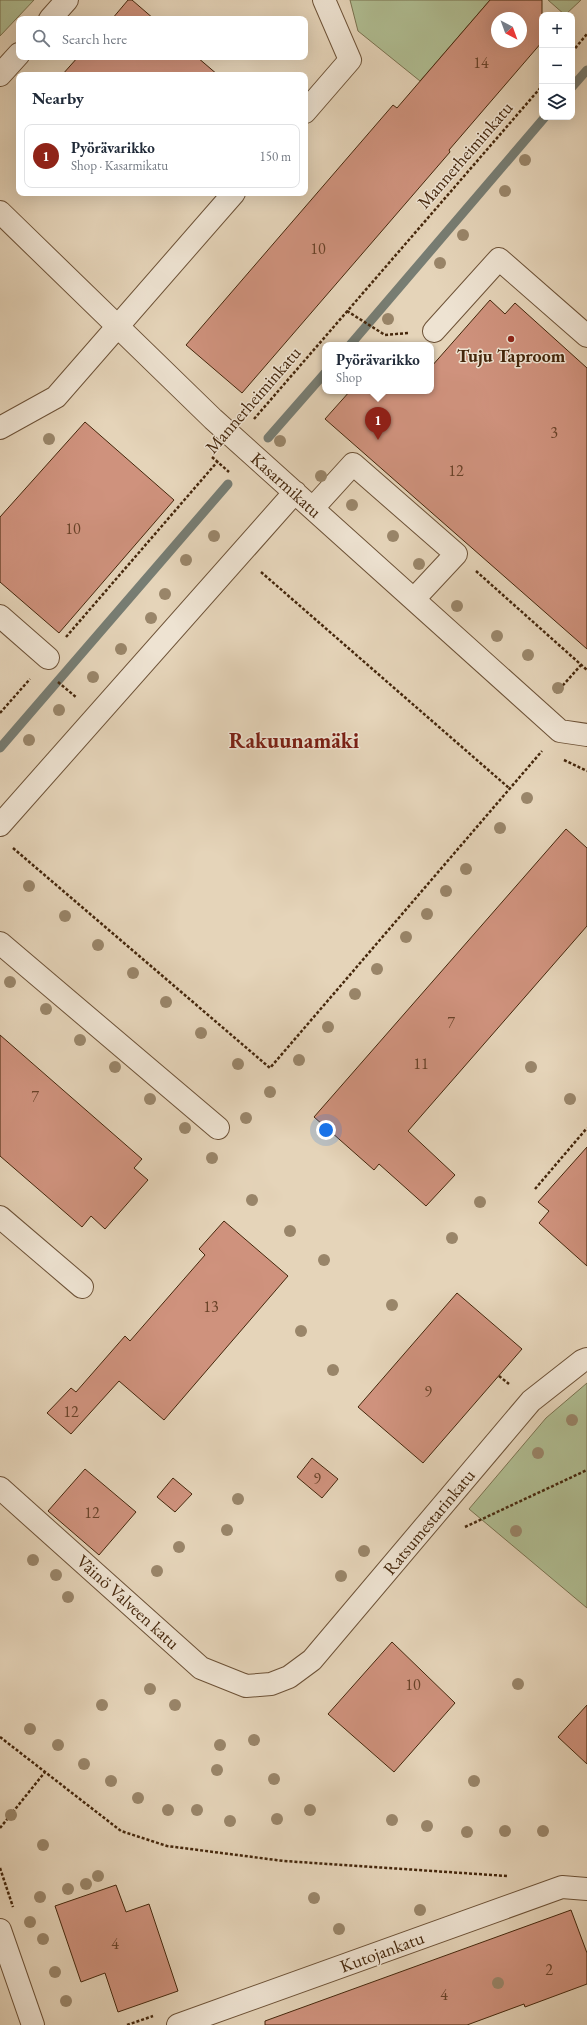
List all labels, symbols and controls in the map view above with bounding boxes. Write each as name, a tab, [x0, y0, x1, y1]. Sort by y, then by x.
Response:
north arrow	[491, 12, 527, 48]
map controls	[539, 12, 575, 120]
button: +	[539, 12, 575, 48]
search box	[16, 16, 308, 60]
icon: search	[30, 27, 52, 49]
text: Search here	[62, 29, 127, 48]
button: −	[539, 48, 575, 84]
house number: 14	[473, 52, 489, 73]
button: layers	[539, 84, 575, 120]
text: Nearby	[32, 87, 84, 109]
street label: Mannerheiminkatu	[412, 96, 518, 213]
text: Pyörävarikko	[71, 138, 155, 157]
text: 1	[43, 148, 49, 165]
text: 150 m	[260, 148, 291, 165]
text: Shop · Kasarmikatu	[71, 157, 168, 174]
house number: 10	[310, 238, 326, 259]
marker: Tuju Taproom	[506, 334, 516, 344]
street label: Mannerheiminkatu	[200, 341, 306, 458]
popup	[322, 342, 434, 394]
place label: Tuju Taproom	[457, 344, 566, 367]
text: Pyörävarikko	[336, 350, 420, 369]
text: Shop	[336, 369, 362, 386]
pin: 1	[365, 407, 391, 440]
house number: 3	[550, 422, 558, 443]
street label: Kasarmikatu	[246, 447, 327, 523]
house number: 12	[448, 460, 464, 481]
house number: 10	[65, 518, 81, 539]
district label: Rakuunamäki	[229, 726, 360, 755]
house number: 7	[447, 1012, 455, 1033]
house number: 11	[413, 1053, 429, 1074]
house number: 7	[31, 1086, 39, 1107]
your location	[316, 1120, 336, 1140]
house number: 13	[203, 1296, 219, 1317]
house number: 9	[424, 1381, 432, 1402]
house number: 12	[63, 1401, 79, 1422]
street label: Ratsumestarinkatu	[378, 1464, 480, 1579]
house number: 9	[313, 1468, 321, 1489]
house number: 12	[84, 1502, 100, 1523]
street label: Väinö Valveen katu	[72, 1549, 185, 1654]
house number: 10	[405, 1674, 421, 1695]
street label: Kutojankatu	[337, 1926, 428, 1977]
house number: 4	[111, 1933, 119, 1954]
house number: 2	[545, 1959, 553, 1980]
house number: 4	[440, 1984, 448, 2005]

